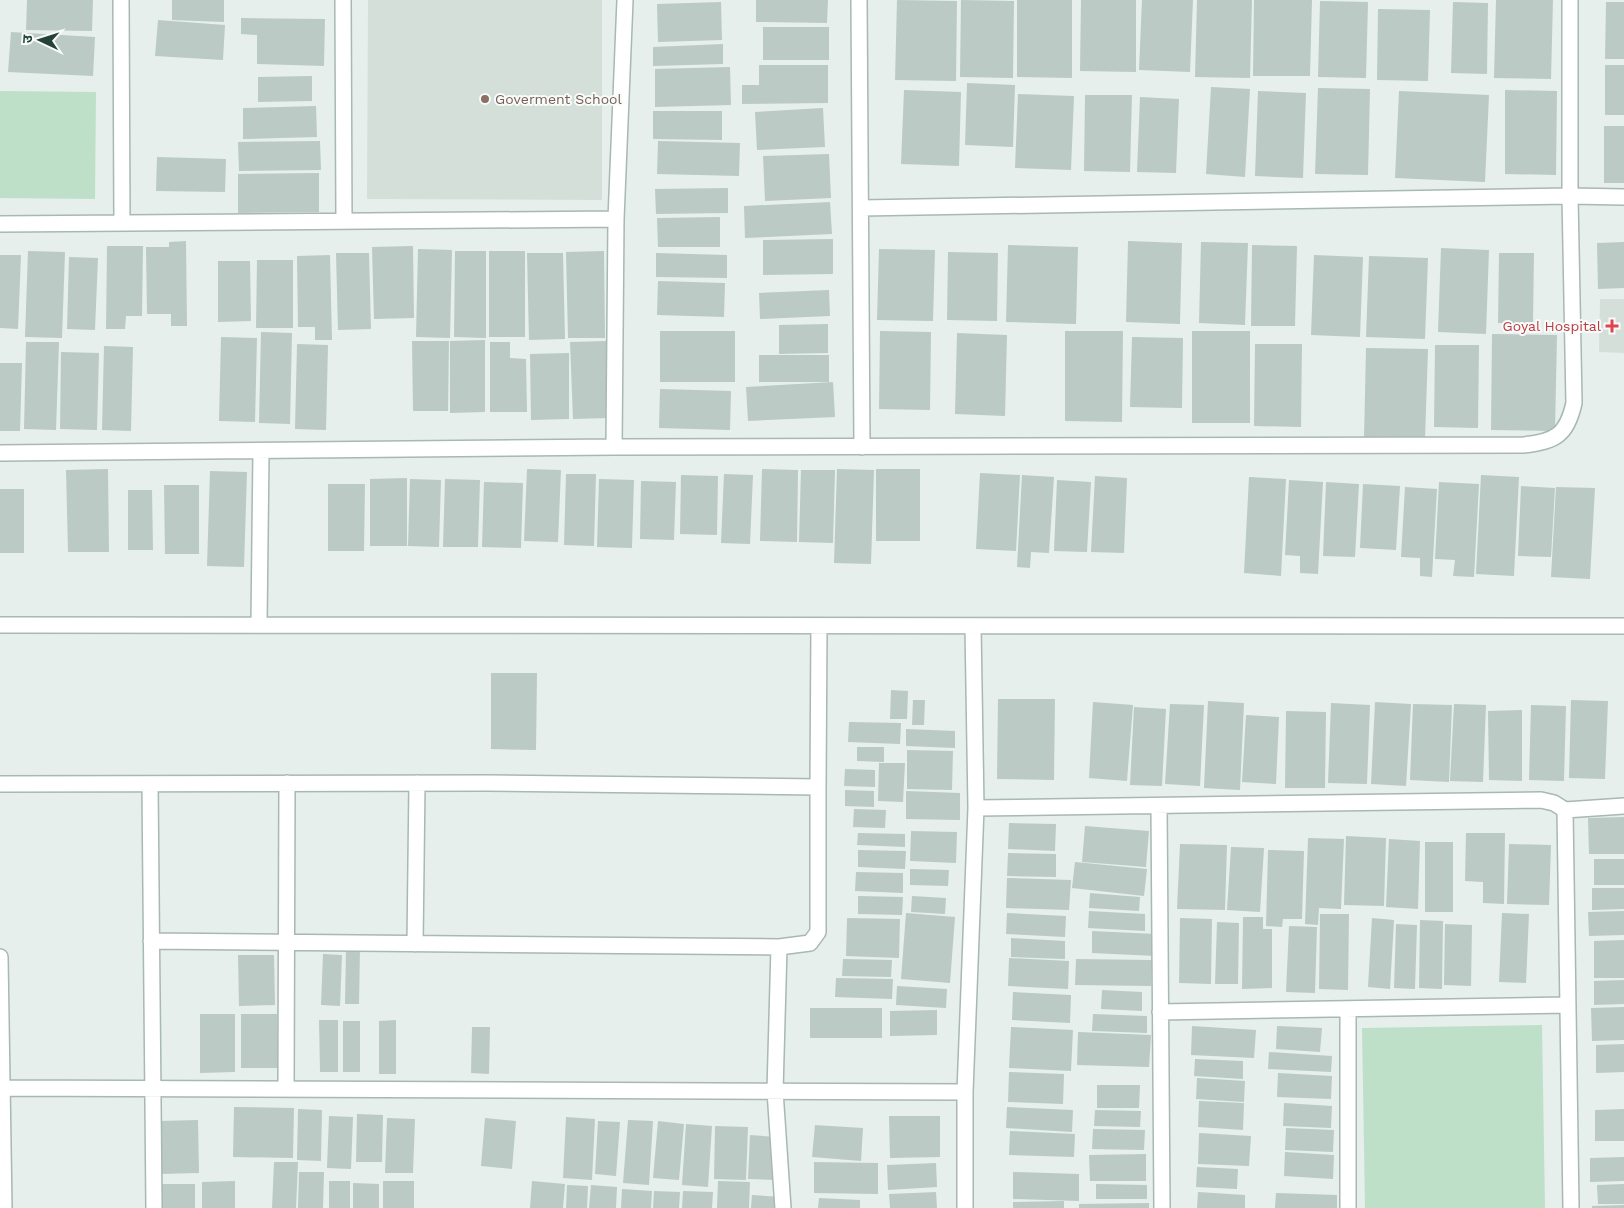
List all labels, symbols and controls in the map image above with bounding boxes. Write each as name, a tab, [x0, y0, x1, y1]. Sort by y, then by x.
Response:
north arrow	[15, 15, 65, 65]
text: उ	[19, 34, 35, 44]
place label: Goverment School	[495, 91, 623, 107]
marker: Goverment School	[479, 93, 491, 105]
place label: Goyal Hospital	[1503, 318, 1602, 334]
marker: Goyal Hospital	[1605, 319, 1619, 333]

